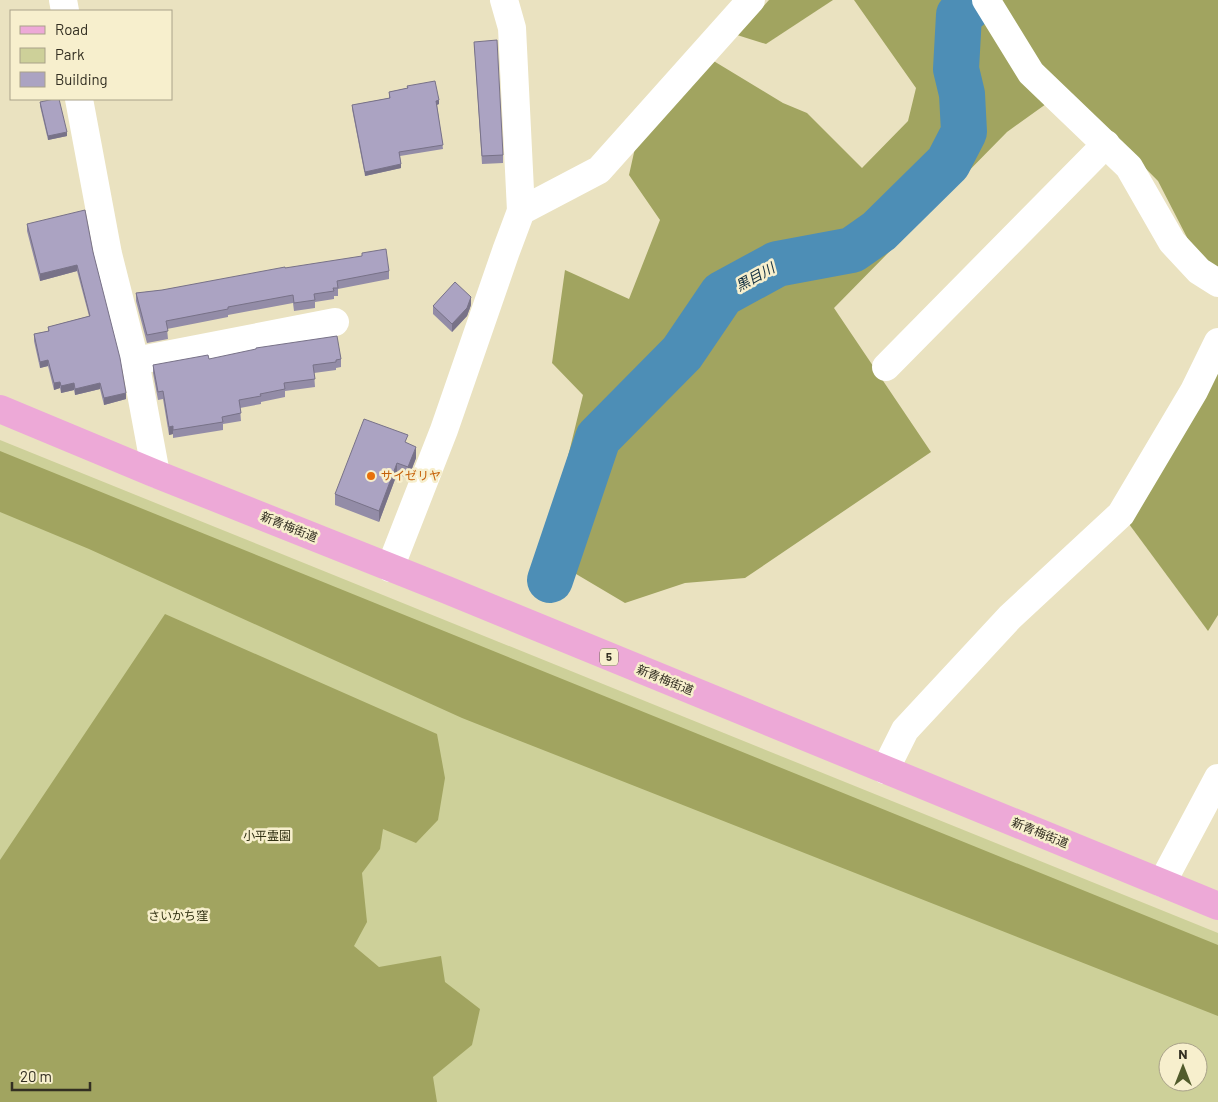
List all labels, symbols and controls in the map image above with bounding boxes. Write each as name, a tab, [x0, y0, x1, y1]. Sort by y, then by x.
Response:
legend	[10, 10, 172, 100]
text: Road	[55, 20, 88, 38]
text: Park	[55, 45, 85, 63]
text: Building	[55, 70, 108, 88]
water label: 黒目川	[732, 258, 779, 294]
place label: サイゼリヤ	[381, 468, 441, 482]
marker: サイゼリヤ	[365, 470, 377, 482]
street label: 新青梅街道	[259, 508, 320, 544]
road number: 5	[600, 649, 618, 666]
street label: 新青梅街道	[635, 661, 696, 697]
street label: 新青梅街道	[1010, 814, 1071, 850]
park label: 小平霊園	[243, 828, 291, 842]
park label: さいかち窪	[148, 908, 208, 922]
north arrow	[1158, 1042, 1208, 1092]
text: N	[1178, 1045, 1188, 1062]
scale bar	[12, 1060, 90, 1092]
text: 20 m	[20, 1067, 52, 1085]

